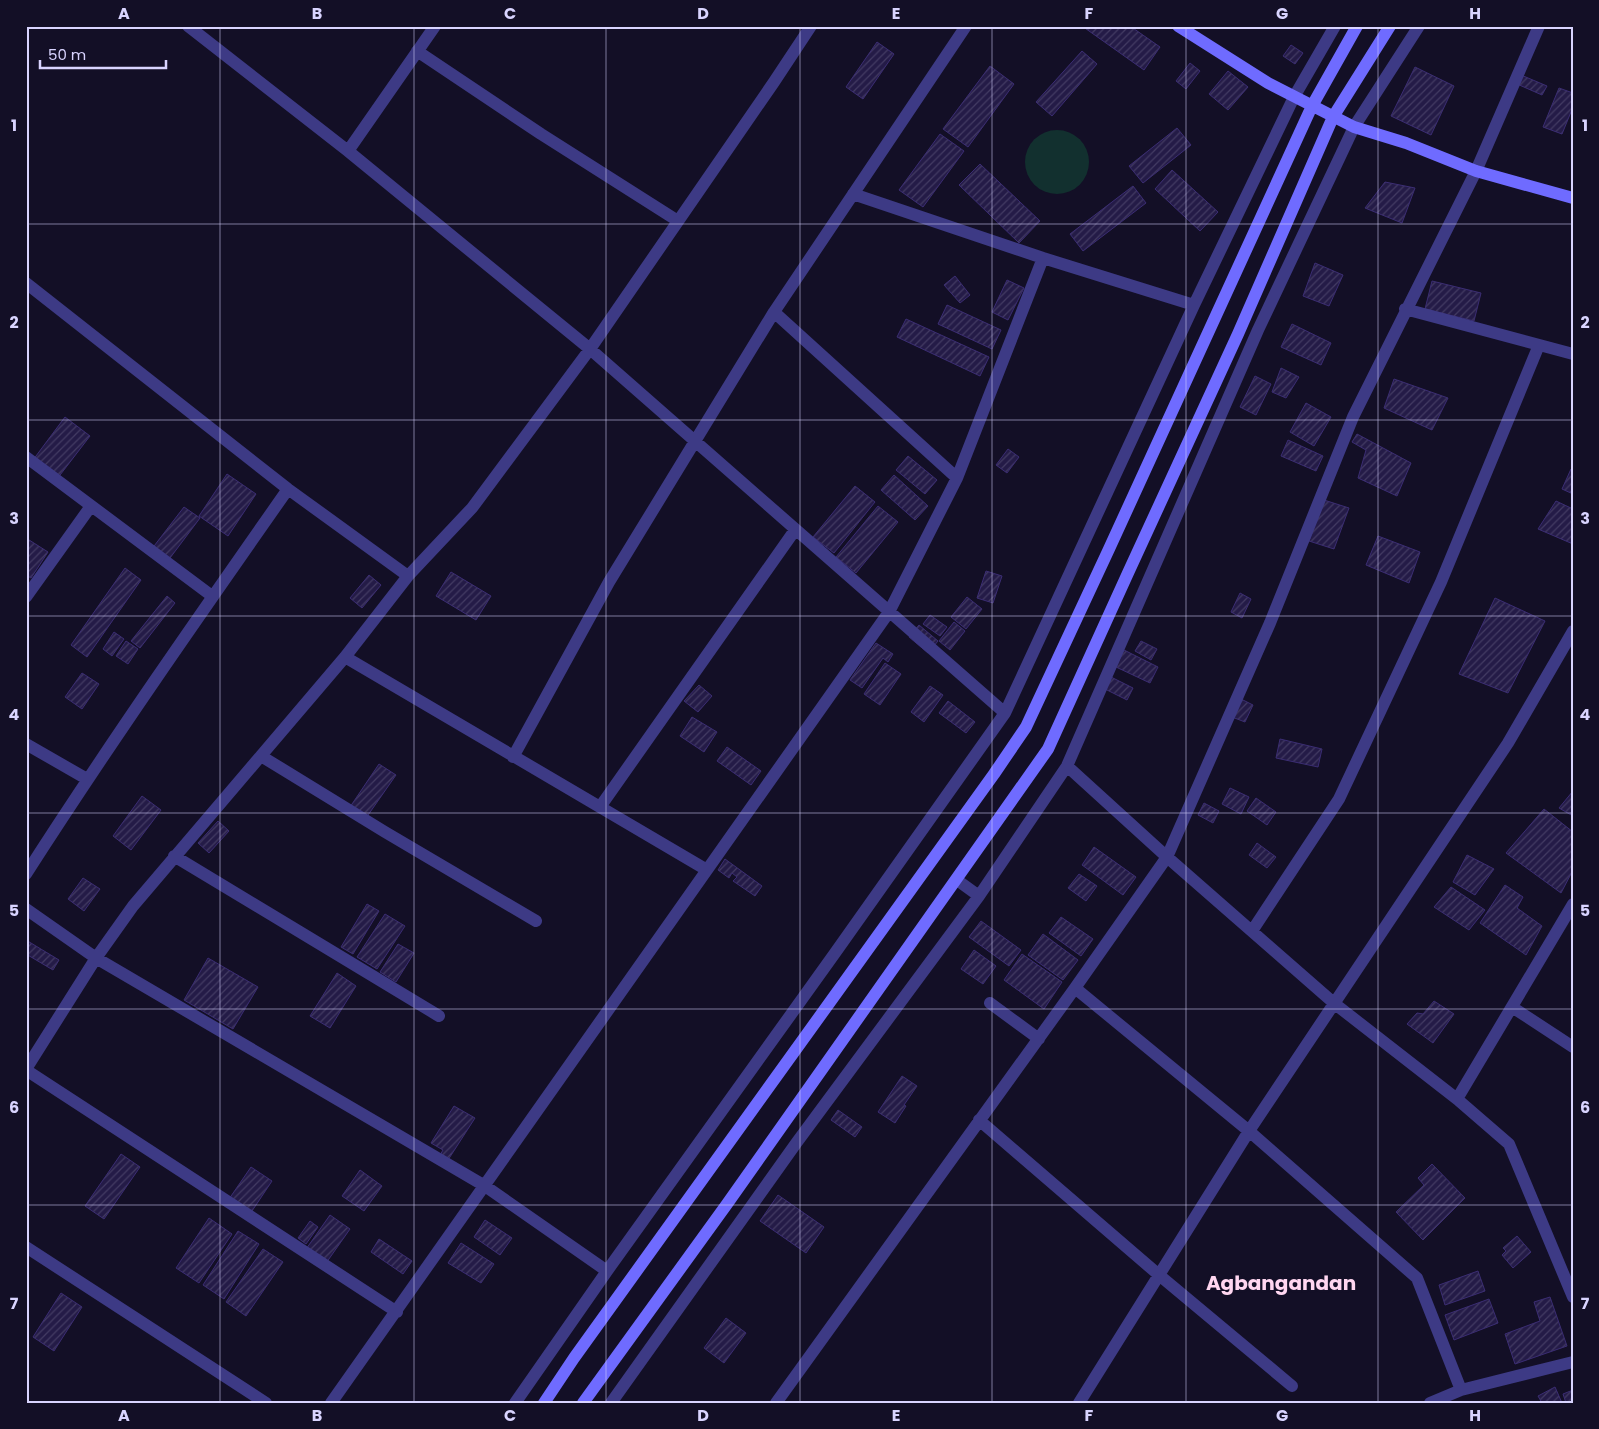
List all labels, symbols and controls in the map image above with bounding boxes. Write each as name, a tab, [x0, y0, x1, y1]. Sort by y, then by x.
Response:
text: A	[118, 2, 130, 25]
text: B	[312, 2, 322, 25]
text: C	[504, 2, 516, 25]
text: D	[697, 2, 709, 25]
text: E	[892, 2, 900, 25]
text: F	[1085, 2, 1094, 25]
text: G	[1276, 2, 1288, 25]
text: H	[1469, 2, 1481, 25]
scale bar	[40, 38, 166, 70]
text: 50 m	[48, 44, 86, 65]
text: 1	[11, 114, 17, 137]
text: 1	[1582, 114, 1588, 137]
text: 2	[9, 311, 19, 334]
text: 2	[1580, 311, 1590, 334]
text: 3	[9, 507, 19, 530]
text: 3	[1580, 507, 1590, 530]
text: 4	[9, 703, 20, 726]
text: 4	[1580, 703, 1591, 726]
text: 5	[9, 899, 19, 922]
text: 5	[1580, 899, 1590, 922]
text: 6	[9, 1096, 19, 1119]
text: 6	[1580, 1096, 1590, 1119]
district label: Agbangandan	[1206, 1269, 1356, 1297]
text: 7	[10, 1292, 19, 1315]
text: 7	[1581, 1292, 1590, 1315]
text: A	[118, 1404, 130, 1427]
text: B	[312, 1404, 322, 1427]
text: C	[504, 1404, 516, 1427]
text: D	[697, 1404, 709, 1427]
text: E	[892, 1404, 900, 1427]
text: F	[1085, 1404, 1094, 1427]
text: G	[1276, 1404, 1288, 1427]
text: H	[1469, 1404, 1481, 1427]

